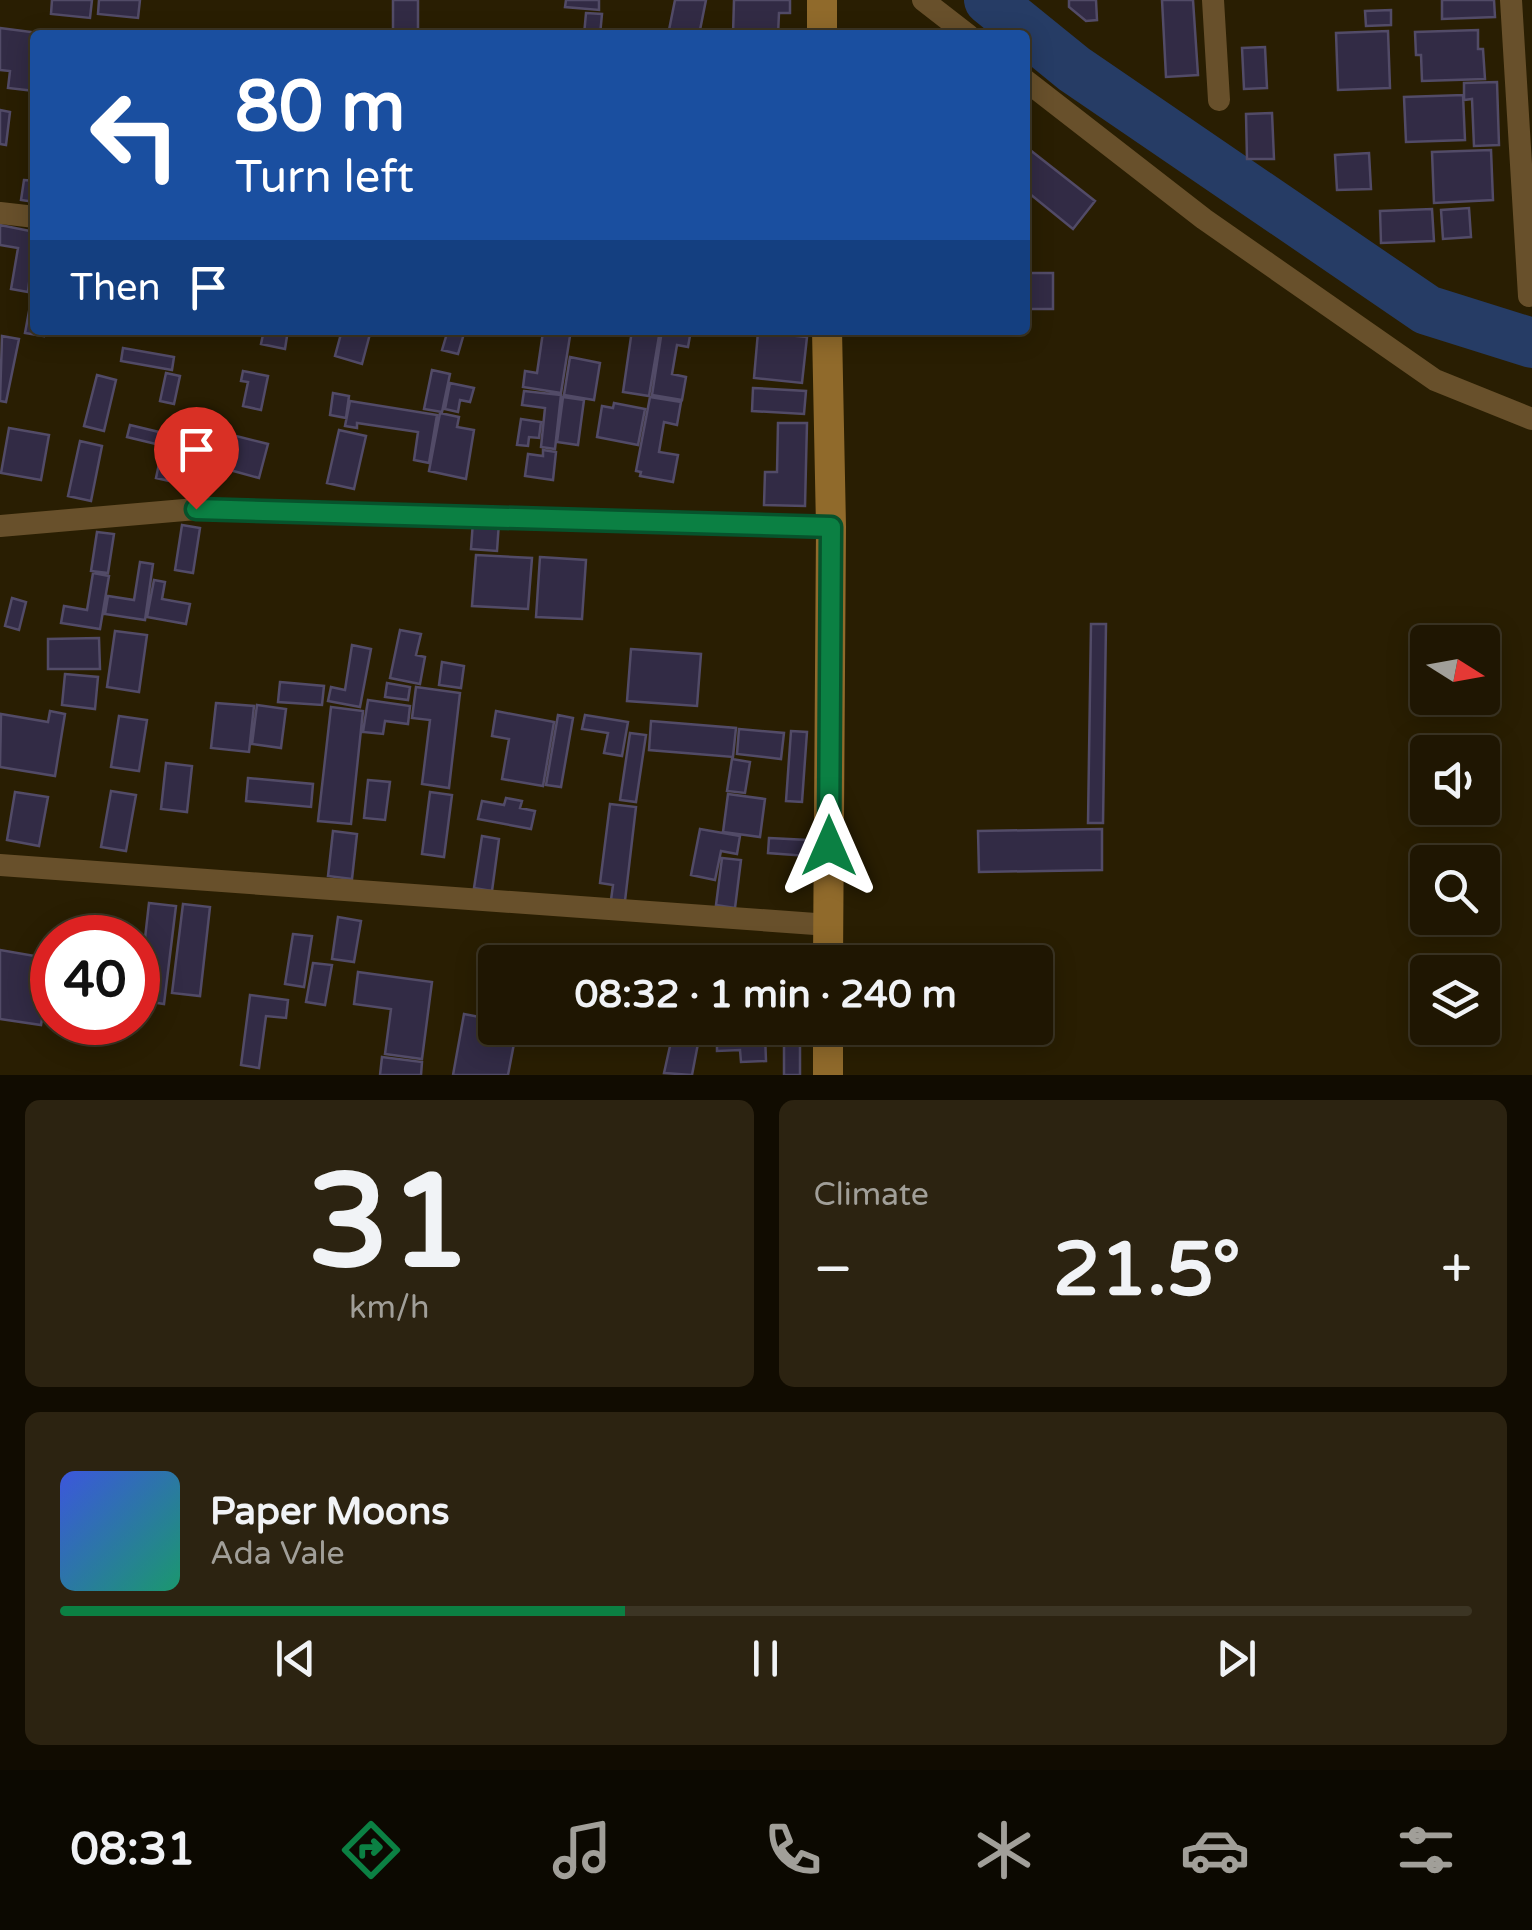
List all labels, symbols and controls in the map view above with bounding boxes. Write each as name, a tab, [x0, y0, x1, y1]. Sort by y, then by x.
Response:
text: 80 m	[235, 66, 405, 150]
icon: left	[70, 70, 200, 200]
text: Turn left	[235, 151, 414, 205]
icon: arrive	[181, 260, 236, 315]
text: Then	[70, 265, 161, 311]
pin	[154, 407, 239, 510]
icon: arrive	[169, 422, 224, 477]
north arrow	[1410, 625, 1500, 715]
map controls	[1410, 625, 1500, 1045]
button: sound	[1410, 735, 1500, 825]
position arrow	[777, 794, 881, 898]
button: search	[1410, 845, 1500, 935]
speed limit sign: 40	[30, 915, 160, 1045]
button: layers	[1410, 955, 1500, 1045]
text: 08:32 · 1 min · 240 m	[574, 972, 957, 1018]
text: 31	[308, 1146, 471, 1302]
text: Climate	[814, 1176, 929, 1214]
text: 21.5°	[1053, 1225, 1241, 1315]
text: −	[814, 1237, 853, 1303]
text: +	[1441, 1237, 1472, 1303]
text: km/h	[349, 1289, 429, 1327]
text: Paper Moons	[210, 1489, 450, 1535]
text: Ada Vale	[210, 1535, 345, 1573]
icon: previous	[268, 1631, 323, 1686]
icon: pause	[738, 1631, 793, 1686]
icon: next	[1209, 1631, 1264, 1686]
icon: directions	[336, 1815, 406, 1885]
icon: music	[547, 1815, 617, 1885]
icon: phone	[758, 1815, 828, 1885]
icon: climate	[969, 1815, 1039, 1885]
icon: car	[1180, 1815, 1250, 1885]
icon: filters	[1391, 1815, 1461, 1885]
text: 08:31	[71, 1823, 195, 1877]

